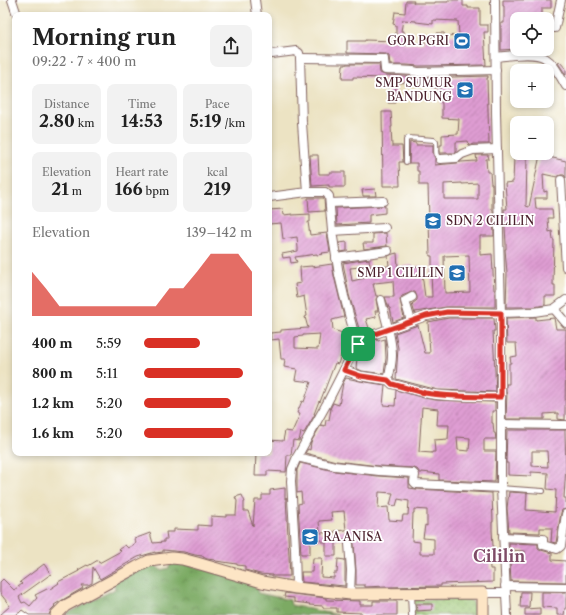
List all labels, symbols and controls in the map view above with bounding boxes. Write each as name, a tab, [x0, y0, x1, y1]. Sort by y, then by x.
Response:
map controls	[510, 12, 554, 160]
button: locate	[510, 12, 554, 56]
text: Morning run	[32, 24, 176, 51]
button: share	[210, 25, 252, 67]
sports icon: GOR PGRI	[452, 31, 472, 51]
place label: GOR PGRI	[387, 33, 449, 48]
text: 09:22 · 7 × 400 m	[32, 53, 136, 69]
button: +	[510, 64, 554, 108]
place label: SMP SUMUR BANDUNG	[375, 75, 453, 104]
school or university icon: SMP SUMUR BANDUNG	[455, 80, 475, 100]
text: Distance	[44, 97, 89, 111]
text: Time	[128, 97, 156, 111]
text: Pace	[205, 97, 230, 111]
text: 2.80	[39, 111, 75, 131]
text: 14:53	[121, 111, 163, 131]
text: 5:19	[189, 111, 222, 131]
text: km	[75, 116, 94, 130]
text: /km	[222, 116, 245, 130]
button: −	[510, 116, 554, 160]
text: Elevation	[42, 165, 91, 179]
text: Heart rate	[115, 165, 169, 179]
text: kcal	[207, 165, 228, 179]
text: 21	[51, 179, 69, 199]
text: 166	[115, 179, 143, 199]
text: 219	[203, 179, 231, 199]
text: m	[69, 184, 82, 198]
text: bpm	[143, 184, 169, 198]
school or university icon: SDN 2 CILILIN	[423, 211, 443, 231]
place label: SDN 2 CILILIN	[446, 213, 535, 228]
text: Elevation	[32, 224, 90, 240]
text: 139–142 m	[186, 224, 252, 240]
school or university icon: SMP 1 CILILIN	[447, 263, 467, 283]
place label: SMP 1 CILILIN	[357, 265, 444, 280]
pin	[341, 327, 375, 361]
icon: arrive	[347, 333, 369, 355]
text: 400 m	[32, 335, 72, 351]
text: 5:59	[96, 335, 121, 351]
text: 800 m	[32, 365, 73, 381]
text: 5:11	[96, 365, 118, 381]
text: 1.2 km	[32, 395, 74, 411]
text: 5:20	[96, 395, 122, 411]
text: 1.6 km	[32, 425, 74, 441]
text: 5:20	[96, 425, 122, 441]
school or university icon: RA ANISA	[300, 527, 320, 547]
place label: RA ANISA	[323, 529, 383, 544]
district label: Cililin	[473, 546, 525, 566]

